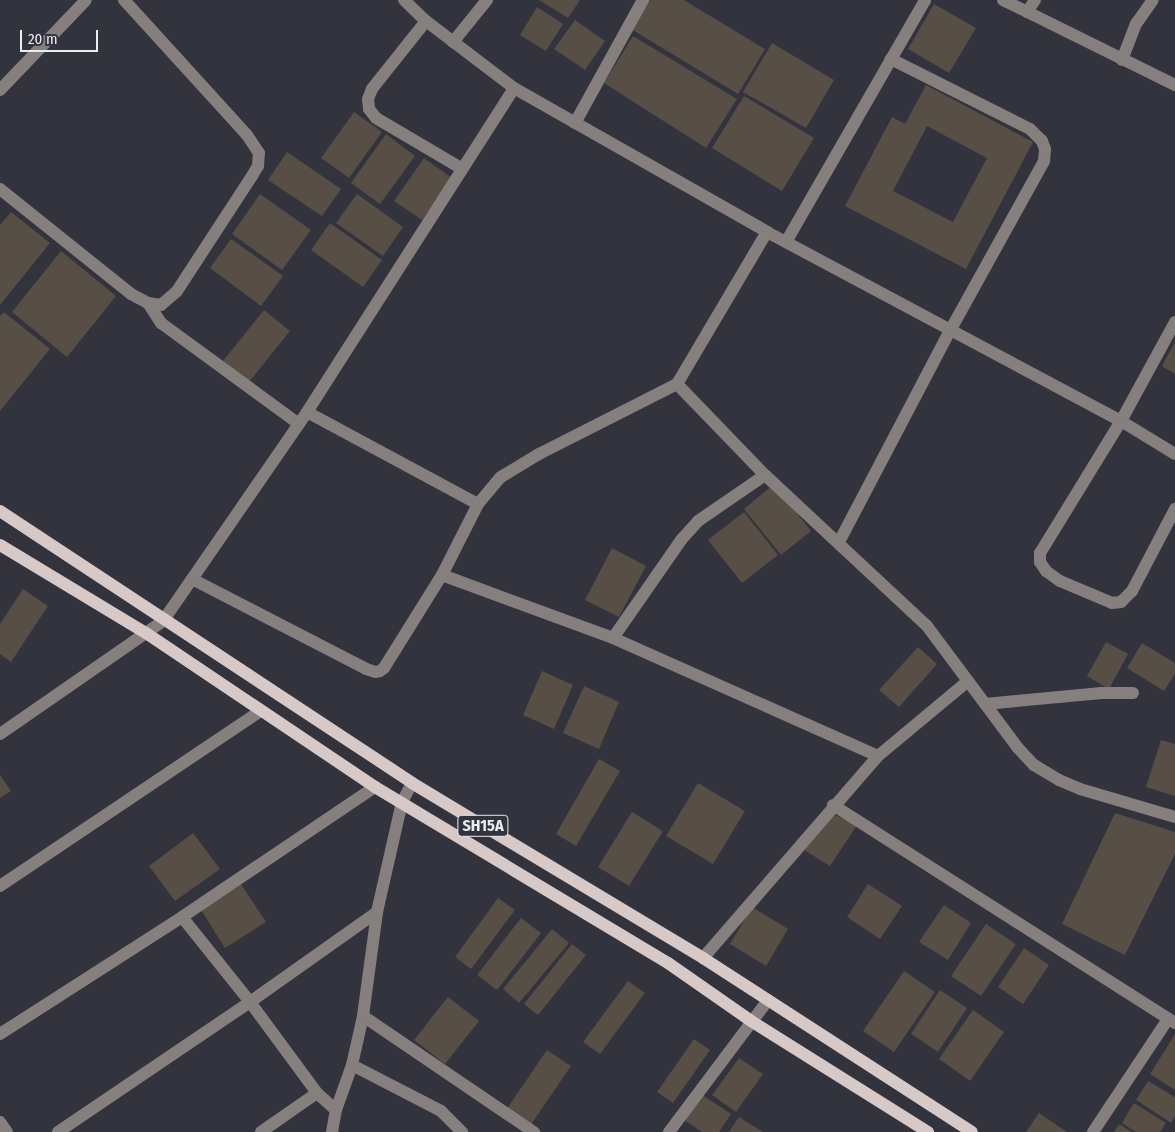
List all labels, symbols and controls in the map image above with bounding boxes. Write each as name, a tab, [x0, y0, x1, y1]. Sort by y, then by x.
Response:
scale bar	[22, 20, 100, 52]
text: 20 m	[28, 30, 58, 48]
road number: SH15A	[457, 812, 509, 839]

